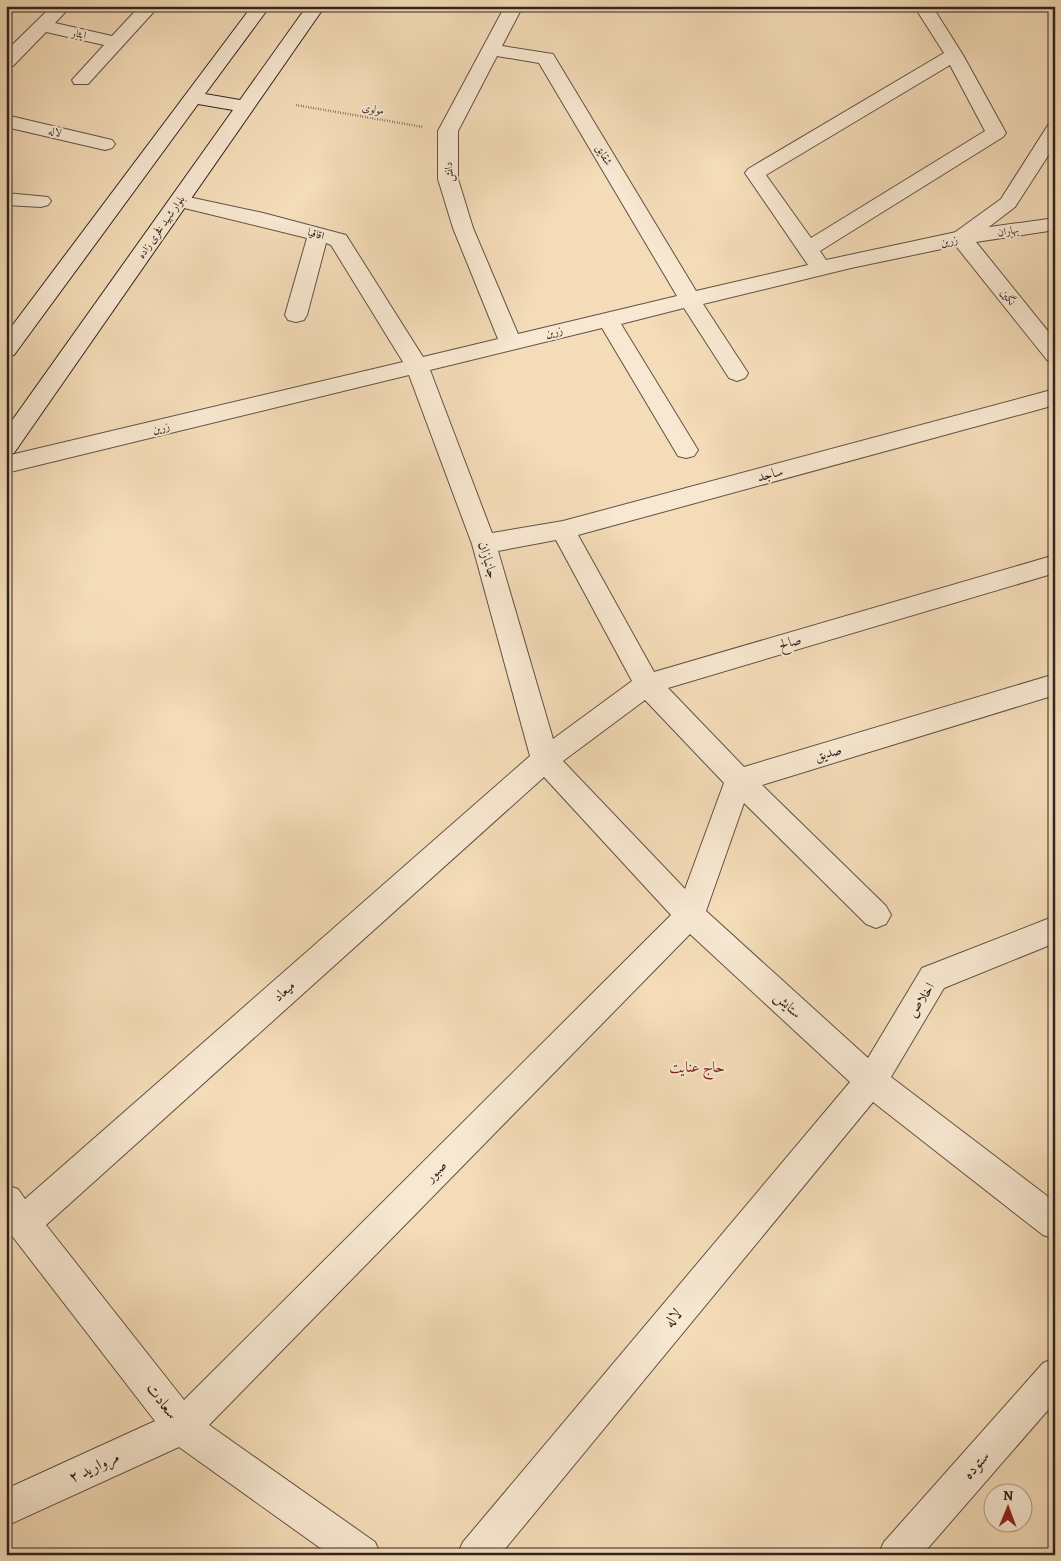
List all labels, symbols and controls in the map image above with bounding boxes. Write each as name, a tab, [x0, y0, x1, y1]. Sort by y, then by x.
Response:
street label: ایثار	[69, 25, 88, 43]
street label: مولوی	[361, 100, 385, 118]
street label: لاله	[47, 123, 63, 141]
street label: شقایق	[592, 142, 616, 168]
street label: دانش	[441, 161, 457, 183]
street label: بلوار شهید فخری زاده	[134, 193, 188, 261]
street label: بهاران	[996, 222, 1020, 240]
street label: اقاقیا	[306, 225, 326, 243]
street label: زرین	[939, 232, 959, 250]
street label: نگین	[997, 286, 1019, 308]
street label: زرین	[544, 323, 564, 341]
street label: زرین	[151, 419, 171, 437]
street label: ساجد	[755, 461, 785, 487]
street label: جانبازان	[473, 539, 503, 581]
street label: صالح	[776, 630, 804, 657]
street label: صدیق	[812, 740, 844, 766]
street label: میعاد	[269, 976, 299, 1006]
street label: اخلاص	[903, 979, 939, 1021]
street label: ستایش	[770, 987, 806, 1023]
district label: حاج عنایت	[669, 1057, 725, 1080]
street label: صبور	[420, 1156, 451, 1187]
street label: لاله	[658, 1304, 688, 1332]
street label: سعادت	[141, 1378, 183, 1424]
street label: مروارید ۲	[65, 1446, 123, 1488]
street label: ستوده	[957, 1446, 995, 1484]
north arrow	[984, 1484, 1034, 1534]
text: N	[1003, 1486, 1013, 1505]

